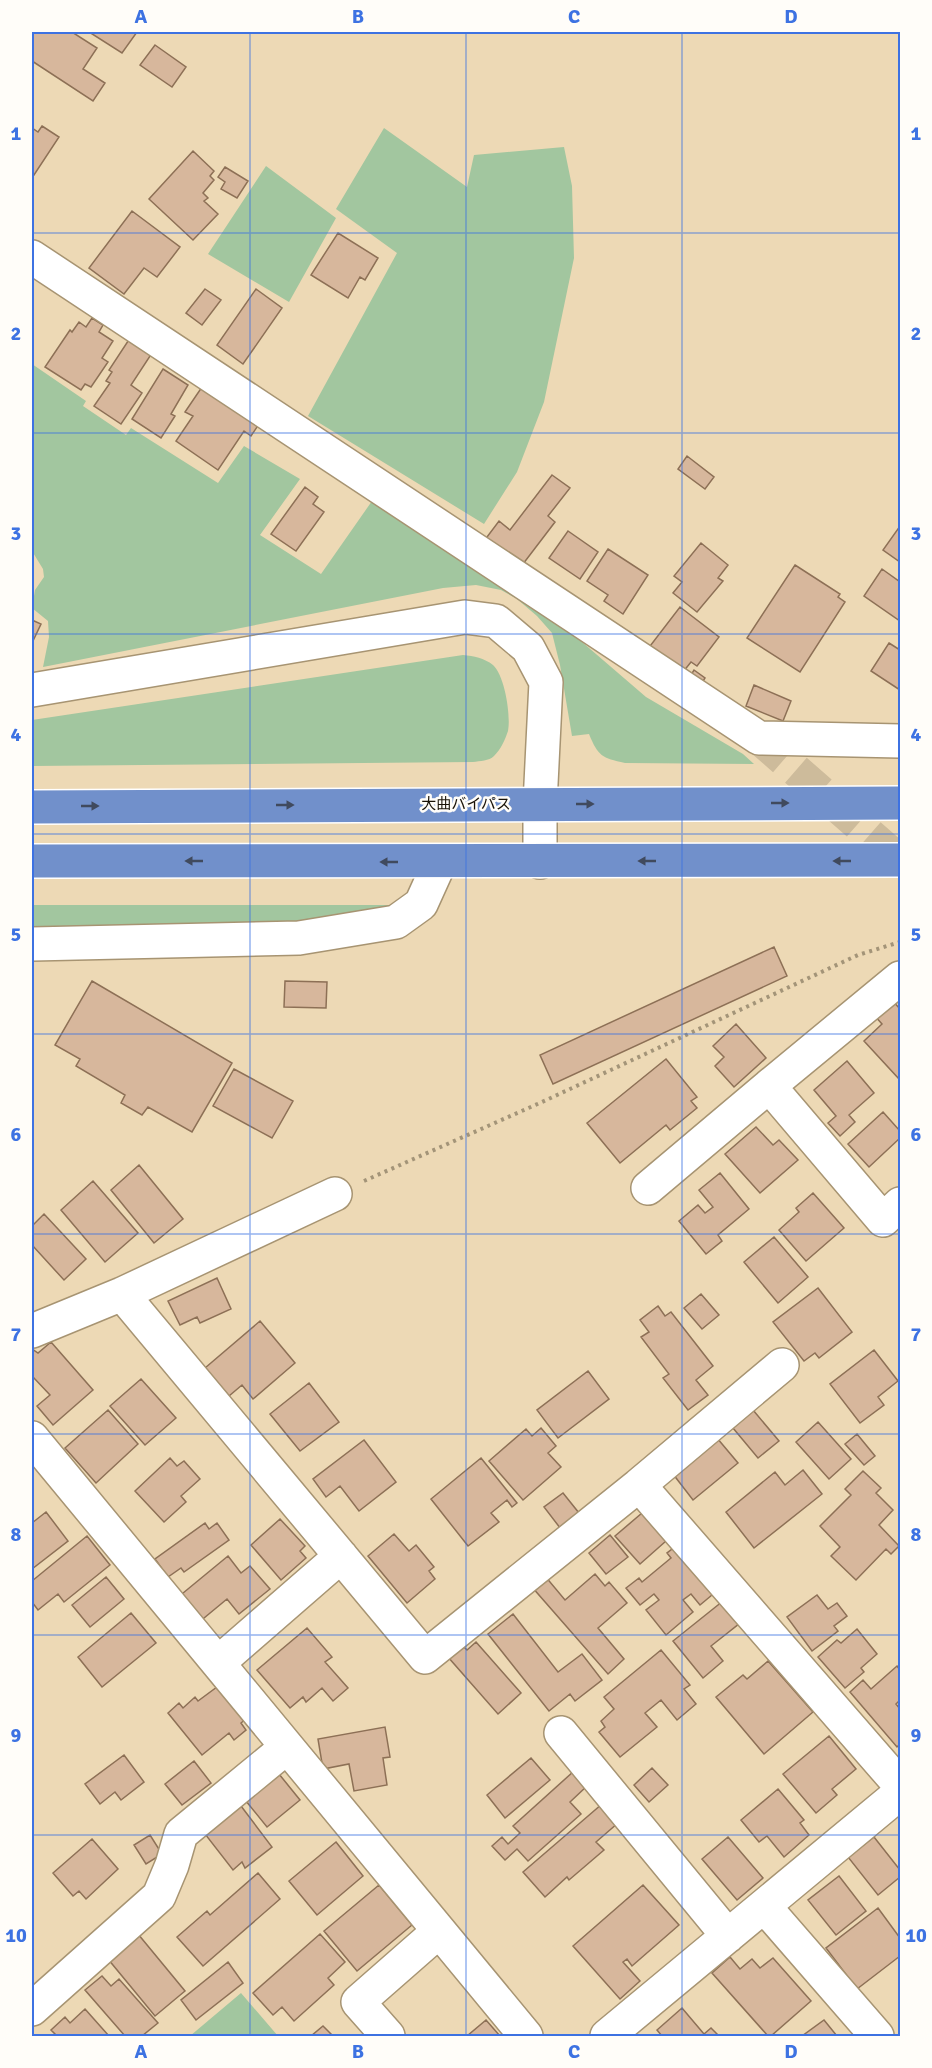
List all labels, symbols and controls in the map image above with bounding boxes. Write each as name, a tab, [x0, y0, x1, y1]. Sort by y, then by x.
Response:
text: A	[135, 4, 148, 29]
text: B	[352, 4, 364, 29]
text: C	[568, 4, 580, 29]
text: D	[784, 4, 798, 29]
text: 1	[11, 121, 22, 146]
text: 1	[911, 121, 922, 146]
text: 2	[11, 321, 21, 346]
text: 2	[911, 321, 921, 346]
text: 3	[11, 521, 21, 546]
text: 3	[911, 521, 921, 546]
text: 4	[11, 722, 22, 747]
text: 4	[911, 722, 922, 747]
street label: 大曲バイパス	[421, 795, 511, 813]
one-way arrow	[770, 798, 789, 808]
one-way arrow	[575, 799, 594, 809]
one-way arrow	[275, 800, 294, 810]
one-way arrow	[80, 801, 99, 811]
one-way arrow	[185, 856, 204, 866]
one-way arrow	[833, 856, 852, 866]
one-way arrow	[380, 857, 399, 867]
one-way arrow	[638, 857, 657, 866]
text: 5	[11, 922, 21, 947]
text: 5	[911, 922, 921, 947]
text: 6	[11, 1122, 22, 1147]
text: 6	[911, 1122, 922, 1147]
text: 7	[11, 1322, 22, 1347]
text: 7	[911, 1322, 922, 1347]
text: 8	[11, 1522, 22, 1547]
text: 8	[911, 1522, 922, 1547]
text: 9	[11, 1723, 22, 1748]
text: 9	[911, 1723, 922, 1748]
text: 10	[5, 1923, 27, 1948]
text: 10	[905, 1923, 927, 1948]
text: A	[135, 2039, 148, 2064]
text: B	[352, 2039, 364, 2064]
text: C	[568, 2039, 580, 2064]
text: D	[784, 2039, 798, 2064]

